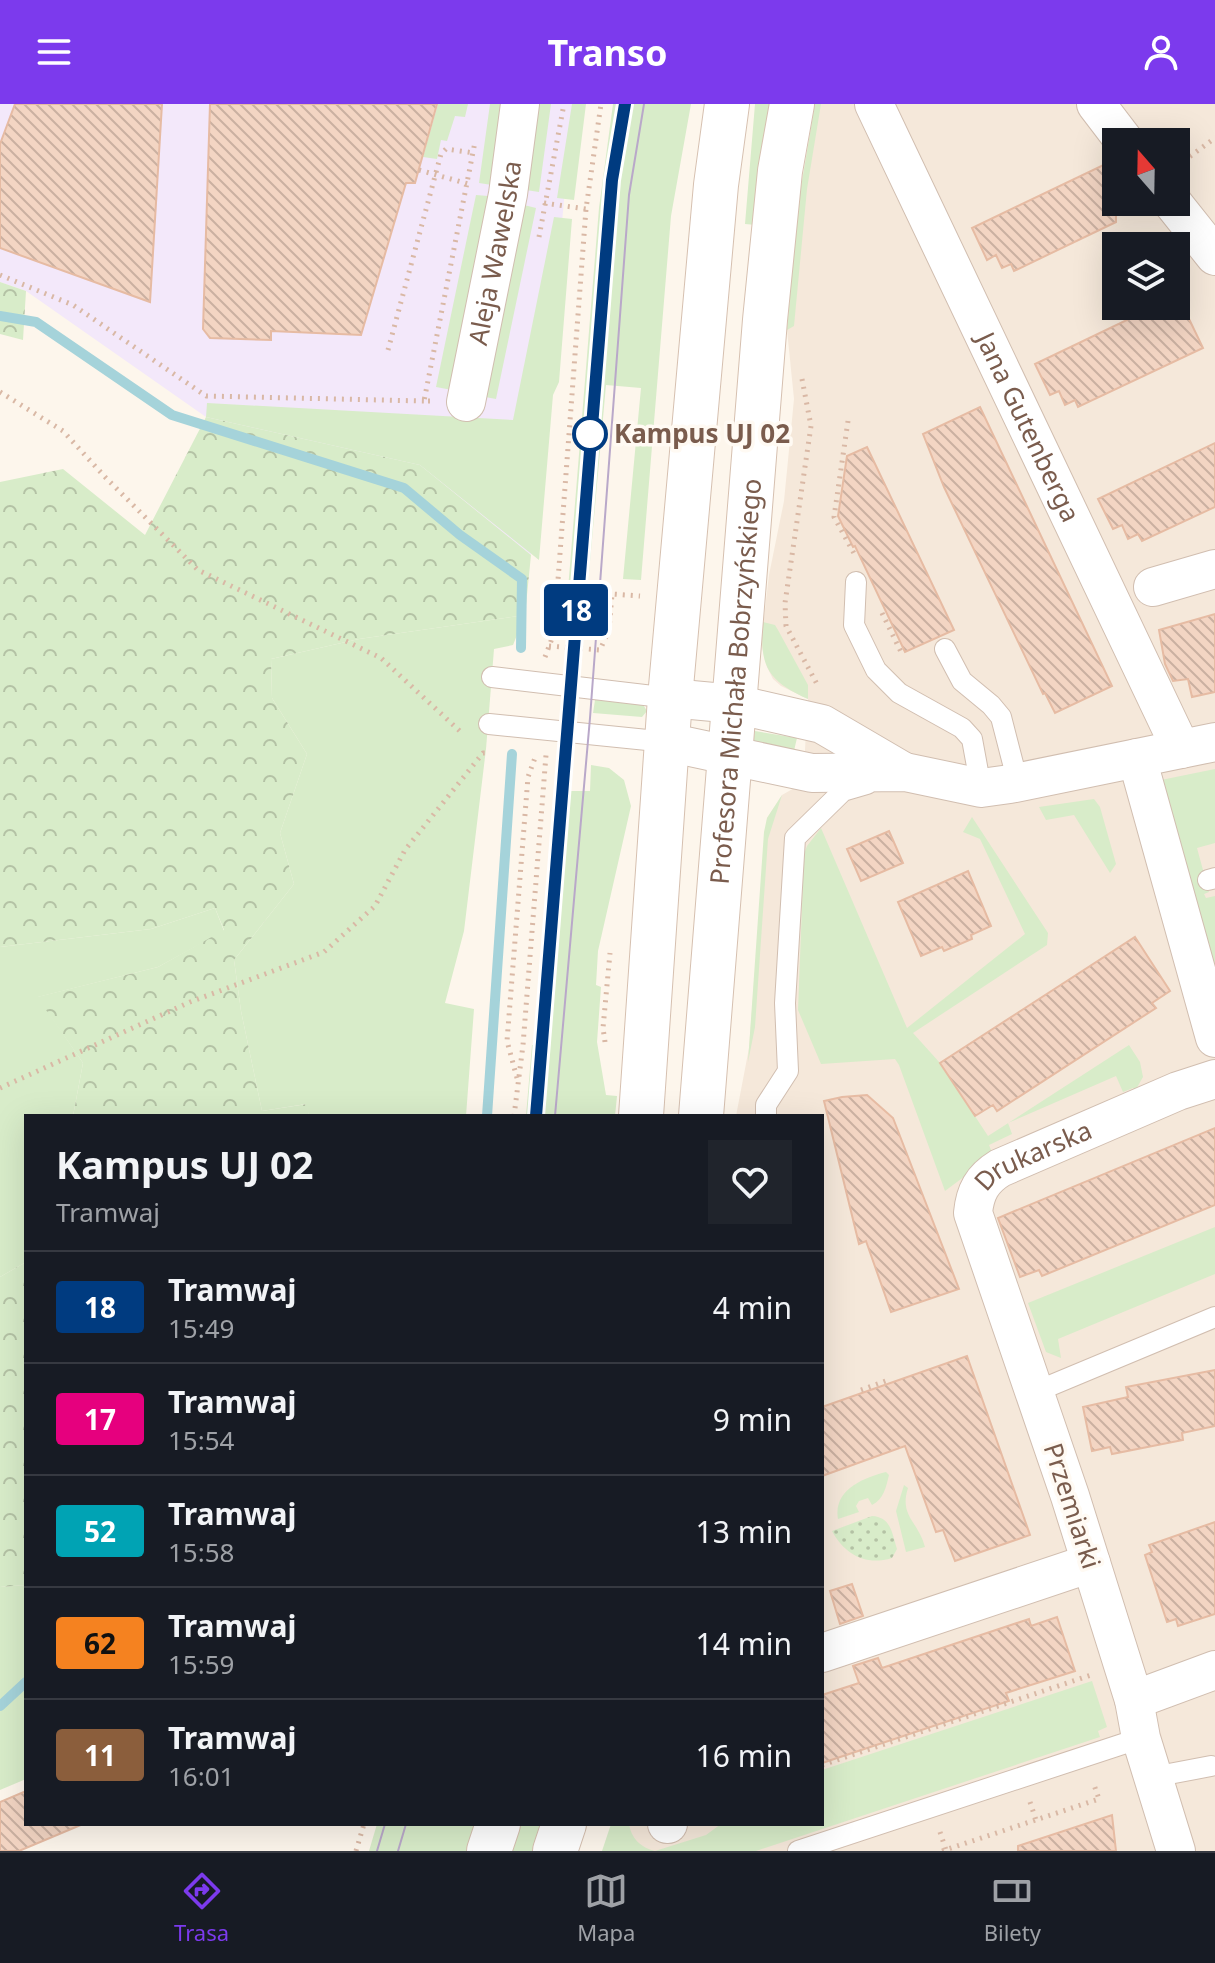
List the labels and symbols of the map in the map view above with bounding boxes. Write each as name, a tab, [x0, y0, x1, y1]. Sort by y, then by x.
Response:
north arrow	[1102, 128, 1190, 216]
street label: Aleja Wawelska	[459, 158, 529, 348]
street label: Jana Gutenberga	[967, 323, 1089, 528]
place label: Kampus UJ 02	[614, 415, 790, 451]
marker: Kampus UJ 02	[573, 417, 607, 451]
street label: Profesora Michała Bobrzyńskiego	[701, 477, 769, 886]
line badge: 18	[540, 584, 612, 636]
street label: Drukarska	[965, 1112, 1097, 1198]
street label: Przemiarki	[1036, 1438, 1110, 1573]

